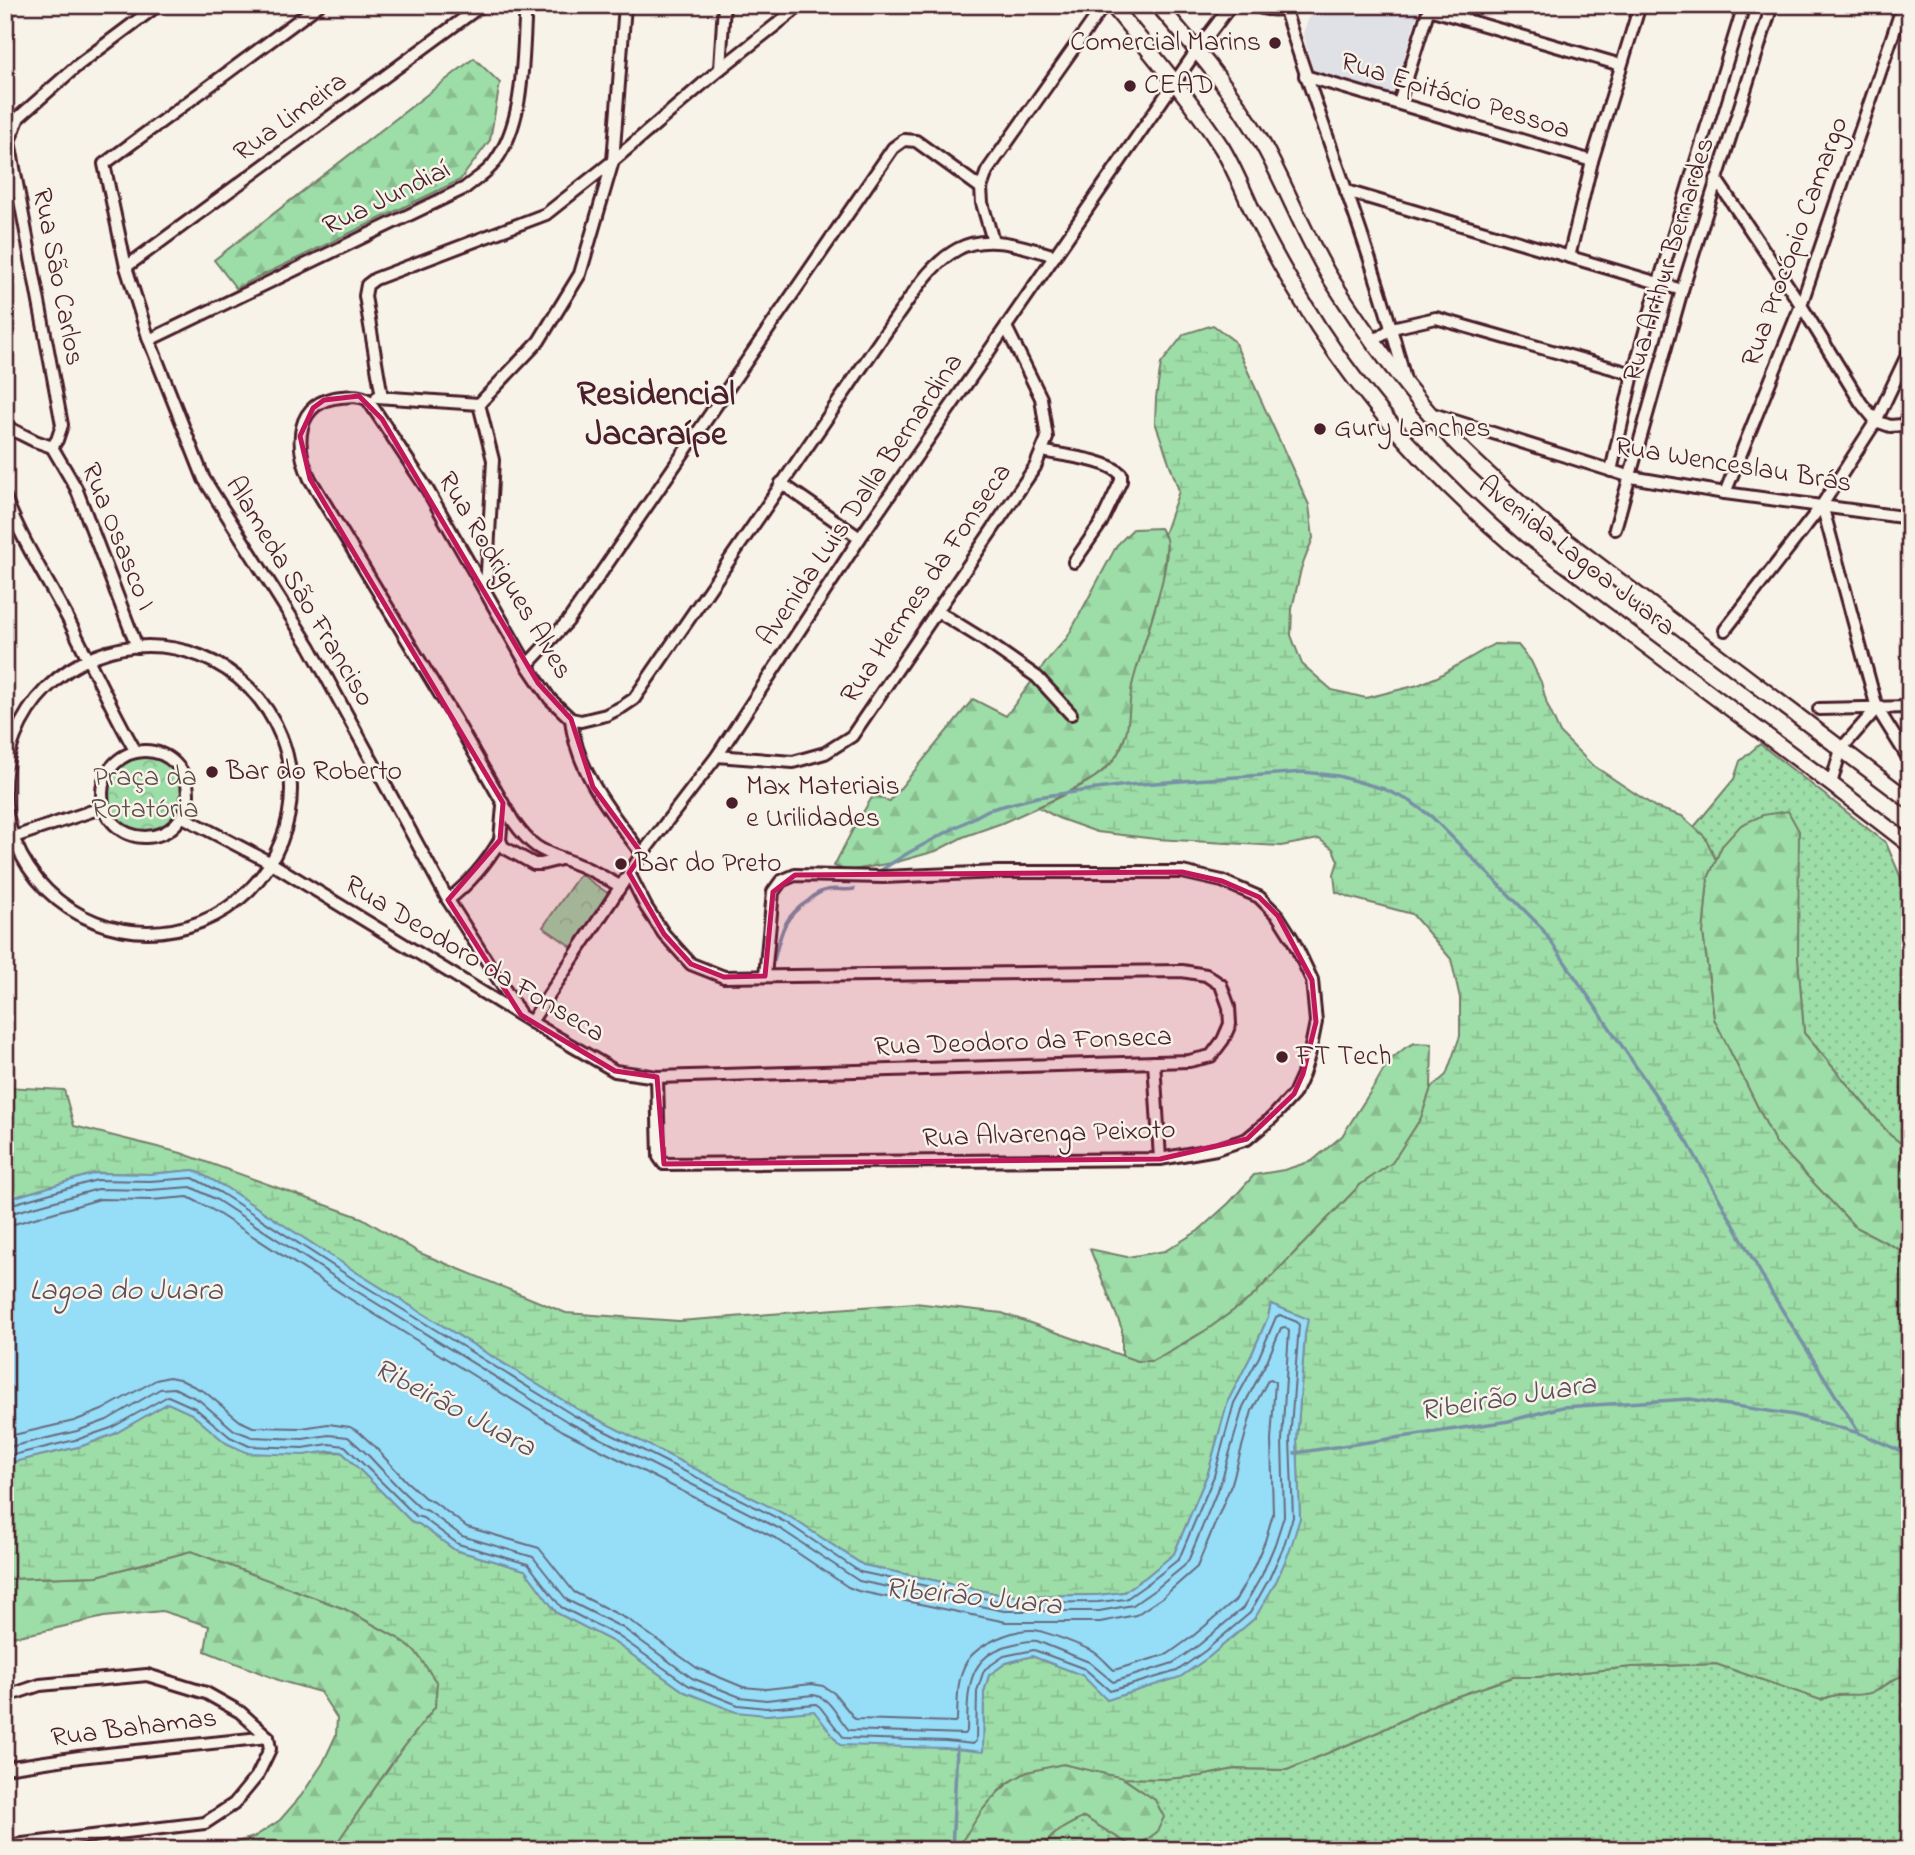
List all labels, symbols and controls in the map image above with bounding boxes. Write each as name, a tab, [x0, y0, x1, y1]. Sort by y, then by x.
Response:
place label: Comercial Marins	[1070, 23, 1261, 64]
marker: Comercial Marins	[1267, 35, 1283, 51]
street label: Rua Epitácio Pessoa	[1335, 43, 1575, 151]
street label: Rua Limeira	[226, 63, 356, 173]
place label: CEAD	[1144, 66, 1214, 107]
marker: CEAD	[1122, 78, 1138, 94]
street label: Rua Procópio Camargo	[1732, 111, 1860, 373]
street label: Rua Arthur Bernardes	[1613, 133, 1727, 387]
street label: Rua Jundiaí	[316, 150, 458, 248]
street label: Rua São Carlos	[20, 185, 94, 369]
street label: Avenida Luis Dalla Bernardina	[747, 345, 975, 655]
district label: Residencial Jacaraípe	[577, 370, 735, 461]
place label: Gury Lanches	[1334, 409, 1491, 450]
marker: Gury Lanches	[1312, 421, 1328, 437]
street label: Rua Wenceslau Brás	[1612, 427, 1854, 505]
street label: Rua Hermes da Fonseca	[831, 455, 1023, 713]
street label: Rua Osasco I	[69, 457, 165, 617]
street label: Rua Rodrigues Alves	[426, 464, 582, 688]
street label: Avenida Lagoa Juara	[1468, 467, 1684, 647]
street label: Alameda São Franciso	[214, 469, 384, 715]
place label: Bar do Roberto	[225, 752, 402, 793]
park label: Praça da Rotatória	[91, 758, 199, 831]
marker: Bar do Roberto	[204, 764, 220, 780]
place label: Max Materiais e Urilidades	[746, 767, 900, 840]
marker: Max Materiais e Urilidades	[724, 795, 740, 811]
place label: Bar do Preto	[634, 844, 782, 885]
marker: Bar do Preto	[613, 856, 629, 872]
street label: Rua Deodoro da Fonseca	[336, 866, 612, 1054]
street label: Rua Deodoro da Fonseca	[873, 1017, 1173, 1069]
place label: FT Tech	[1295, 1037, 1392, 1078]
marker: FT Tech	[1274, 1049, 1290, 1065]
street label: Rua Alvarenga Peixoto	[922, 1110, 1176, 1160]
water label: Lagoa do Juara	[29, 1270, 224, 1314]
water label: Ribeirão Juara	[365, 1348, 543, 1471]
water label: Ribeirão Juara	[1417, 1363, 1600, 1435]
water label: Ribeirão Juara	[882, 1567, 1064, 1629]
street label: Rua Bahamas	[49, 1698, 219, 1760]

